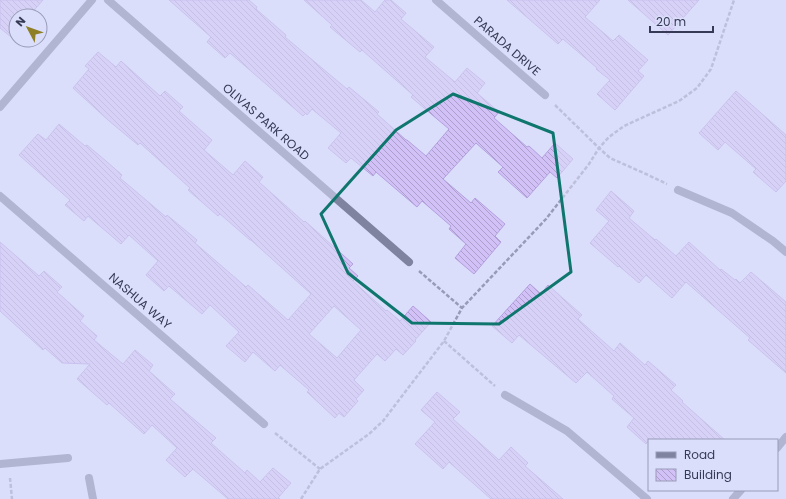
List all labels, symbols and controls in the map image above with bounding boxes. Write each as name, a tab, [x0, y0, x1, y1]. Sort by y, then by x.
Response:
north arrow	[8, 8, 48, 48]
scale bar	[650, 8, 713, 34]
street label: PARADA DRIVE	[470, 12, 544, 79]
text: N	[12, 13, 29, 30]
text: 20 m	[656, 13, 686, 30]
street label: OLIVAS PARK ROAD	[219, 79, 313, 164]
street label: NASHUA WAY	[105, 269, 175, 333]
legend	[648, 439, 778, 491]
text: Road	[684, 446, 715, 463]
text: Building	[684, 466, 732, 483]

